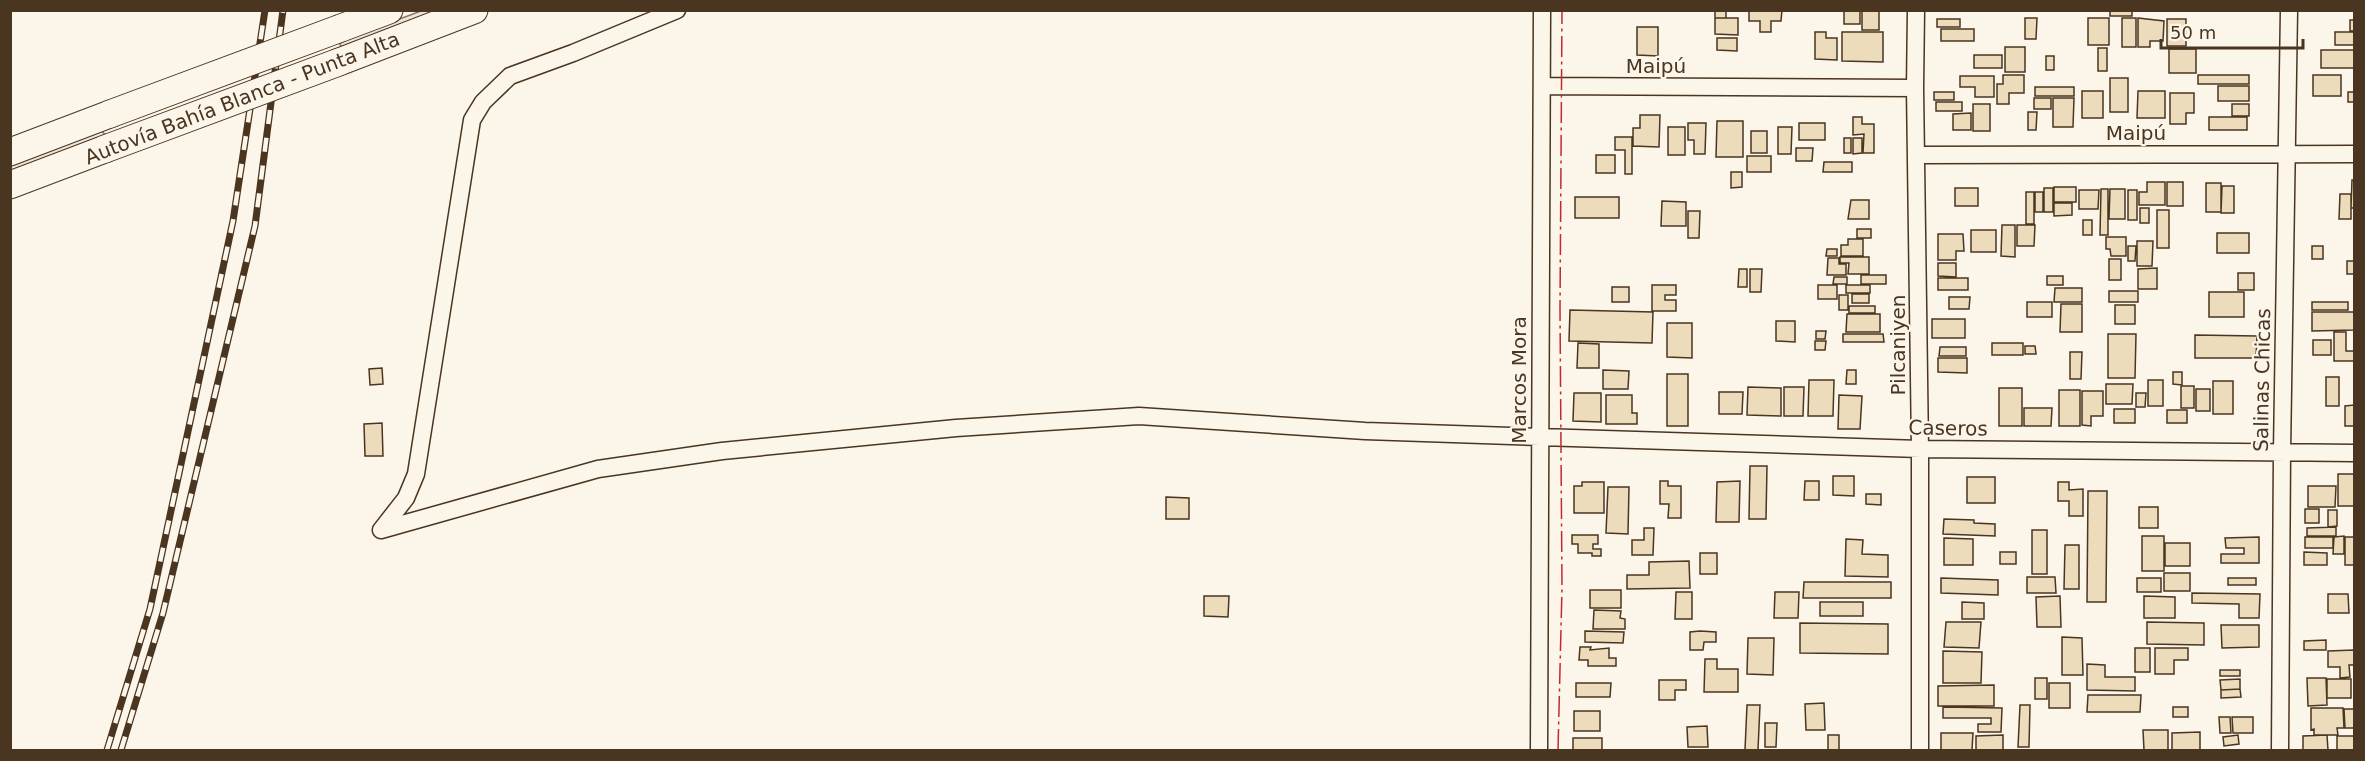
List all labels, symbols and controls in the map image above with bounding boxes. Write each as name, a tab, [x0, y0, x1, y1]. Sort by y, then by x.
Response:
scale bar	[2161, 12, 2304, 50]
text: 50 m	[2170, 22, 2216, 43]
street label: Autovía Bahía Blanca - Punta Alta	[81, 27, 403, 169]
street label: Maipú	[1626, 54, 1686, 78]
street label: Maipú	[2106, 121, 2166, 145]
street label: Pilcaniyen	[1886, 294, 1910, 396]
street label: Salinas Chicas	[2249, 308, 2275, 452]
street label: Marcos Mora	[1507, 316, 1531, 444]
street label: Caseros	[1908, 415, 1988, 441]

